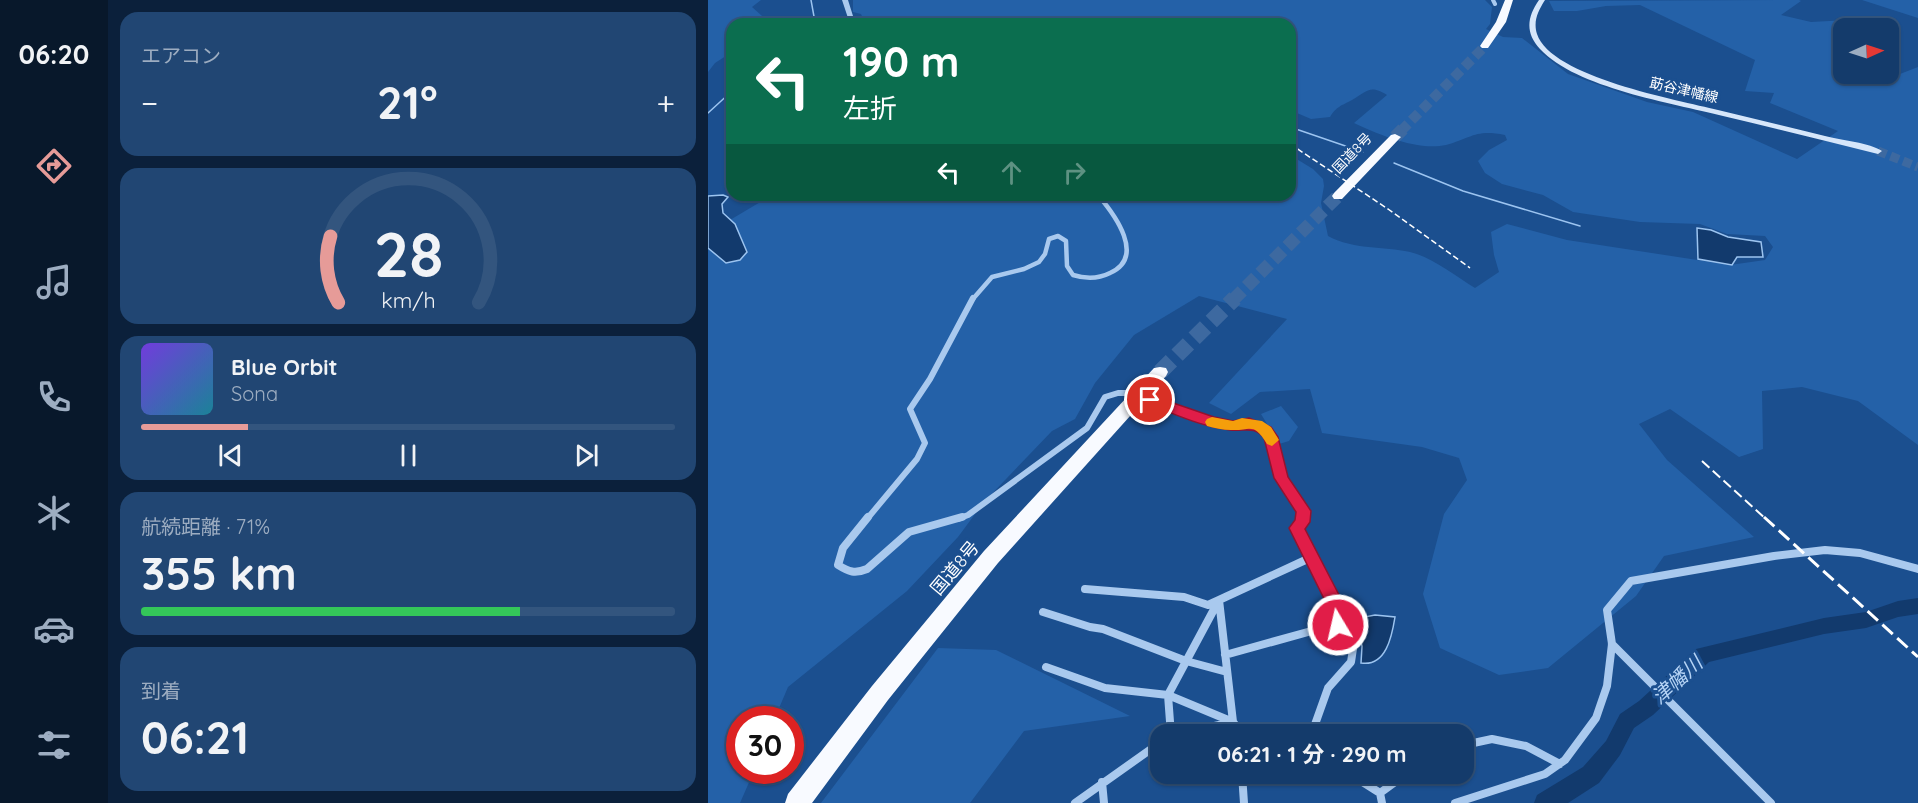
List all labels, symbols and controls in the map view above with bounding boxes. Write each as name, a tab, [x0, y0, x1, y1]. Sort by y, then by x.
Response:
north arrow	[1833, 18, 1899, 84]
map controls	[1833, 18, 1899, 84]
text: 190 m	[843, 35, 959, 88]
text: 06:20	[19, 37, 89, 71]
icon: left	[744, 42, 822, 120]
text: エアコン	[141, 43, 221, 68]
street label: 莇谷津幡線	[1648, 73, 1720, 107]
text: 21°	[377, 74, 438, 130]
text: −	[141, 82, 158, 123]
text: +	[656, 82, 675, 123]
text: 左折	[843, 91, 897, 125]
street label: 国道8号	[1328, 129, 1376, 177]
icon: directions	[33, 145, 75, 187]
icon: left	[932, 156, 965, 189]
icon: ahead	[995, 156, 1028, 189]
icon: right	[1058, 156, 1091, 189]
text: 28	[373, 215, 443, 293]
icon: music	[33, 261, 75, 303]
text: km/h	[381, 287, 435, 313]
text: Blue Orbit	[231, 353, 337, 381]
pin	[1124, 374, 1175, 425]
icon: phone	[33, 376, 75, 418]
text: Sona	[231, 381, 278, 406]
icon: arrive	[1133, 383, 1166, 416]
icon: previous	[214, 439, 247, 472]
icon: pause	[392, 439, 425, 472]
icon: next	[570, 439, 603, 472]
icon: climate	[33, 492, 75, 534]
text: 航続距離 · 71%	[141, 514, 270, 539]
street label: 国道8号	[925, 536, 984, 599]
text: 355 km	[141, 545, 297, 601]
position arrow	[1306, 593, 1370, 657]
icon: car	[33, 608, 75, 650]
water label: 津幡川	[1646, 649, 1709, 709]
text: 到着	[141, 678, 181, 703]
speed limit sign: 30	[726, 706, 804, 784]
text: 06:21	[141, 709, 249, 765]
icon: filters	[33, 724, 75, 766]
text: 06:21 · 1 分 · 290 m	[1218, 740, 1406, 768]

